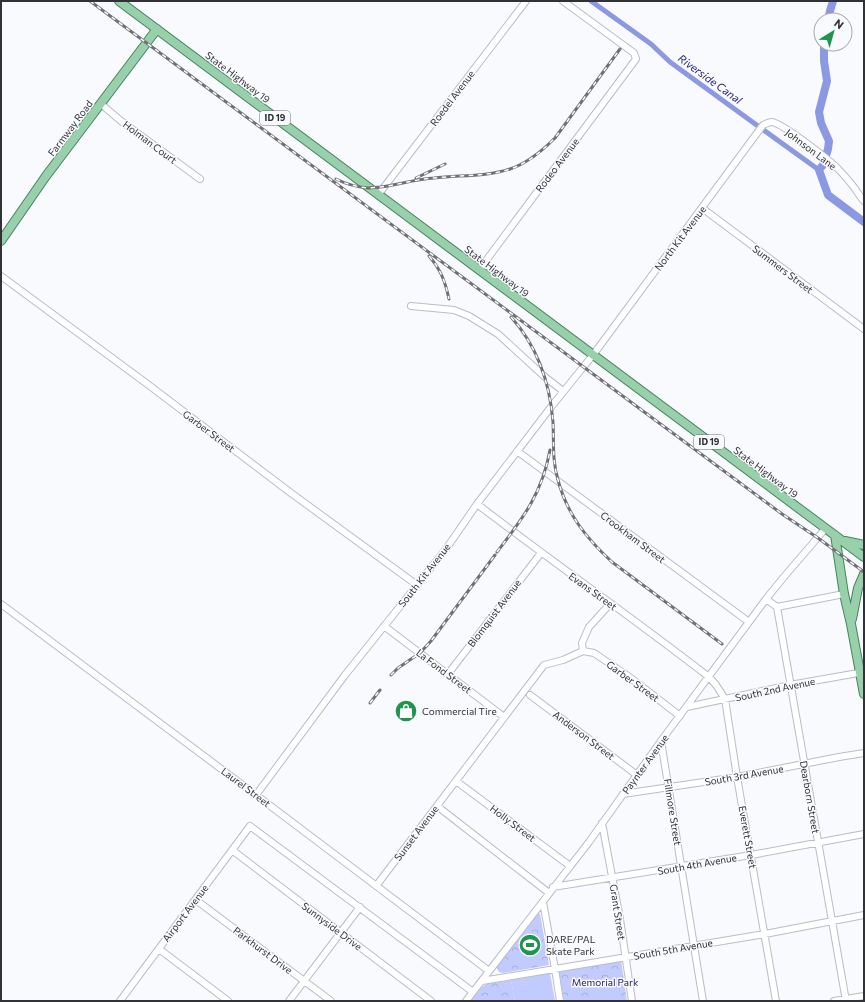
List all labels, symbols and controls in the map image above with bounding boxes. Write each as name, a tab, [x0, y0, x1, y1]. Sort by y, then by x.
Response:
north arrow	[813, 12, 853, 52]
text: N	[832, 16, 847, 31]
street label: State Highway 19	[203, 49, 273, 105]
water label: Riverside Canal	[676, 51, 745, 106]
street label: Roedel Avenue	[427, 68, 477, 128]
street label: Farmway Road	[45, 98, 95, 158]
road number: ID 19	[260, 111, 290, 125]
street label: Holman Court	[121, 118, 179, 166]
street label: Johnson Lane	[783, 126, 839, 172]
street label: Rodeo Avenue	[533, 136, 581, 194]
street label: North Kit Avenue	[652, 203, 708, 273]
street label: Summers Street	[750, 242, 816, 296]
street label: State Highway 19	[462, 243, 532, 299]
street label: Garber Street	[181, 408, 237, 454]
road number: ID 19	[694, 435, 724, 449]
street label: State Highway 19	[731, 444, 801, 500]
street label: Crookham Street	[598, 509, 668, 565]
street label: South Kit Avenue	[395, 541, 453, 609]
street label: Evans Street	[567, 570, 619, 612]
street label: Blomquist Avenue	[465, 577, 523, 649]
street label: La Fond Street	[414, 646, 474, 696]
street label: Garber Street	[604, 658, 662, 704]
street label: South 2nd Avenue	[734, 675, 816, 703]
shop icon: Commercial Tire	[393, 698, 419, 724]
place label: Commercial Tire	[422, 705, 497, 717]
street label: Anderson Street	[551, 708, 617, 762]
street label: Paynter Avenue	[619, 732, 671, 796]
street label: Dearborn Street	[798, 760, 822, 834]
street label: South 3rd Avenue	[704, 762, 784, 788]
street label: Laurel Street	[219, 765, 273, 809]
street label: Fillmore Street	[662, 778, 684, 846]
street label: Holly Street	[488, 802, 538, 844]
street label: Sunset Avenue	[391, 803, 441, 863]
street label: Everett Street	[737, 805, 759, 869]
street label: South 4th Avenue	[656, 851, 738, 877]
street label: Airport Avenue	[160, 882, 210, 944]
street label: Grant Street	[608, 883, 628, 941]
street label: Sunnyside Drive	[300, 899, 364, 953]
street label: Parkhurst Drive	[231, 924, 295, 976]
sports icon: DARE/PAL Skate Park	[517, 932, 543, 958]
place label: DARE/PAL Skate Park	[546, 933, 596, 957]
street label: South 5th Avenue	[633, 936, 713, 962]
park label: Memorial Park	[572, 976, 639, 988]

